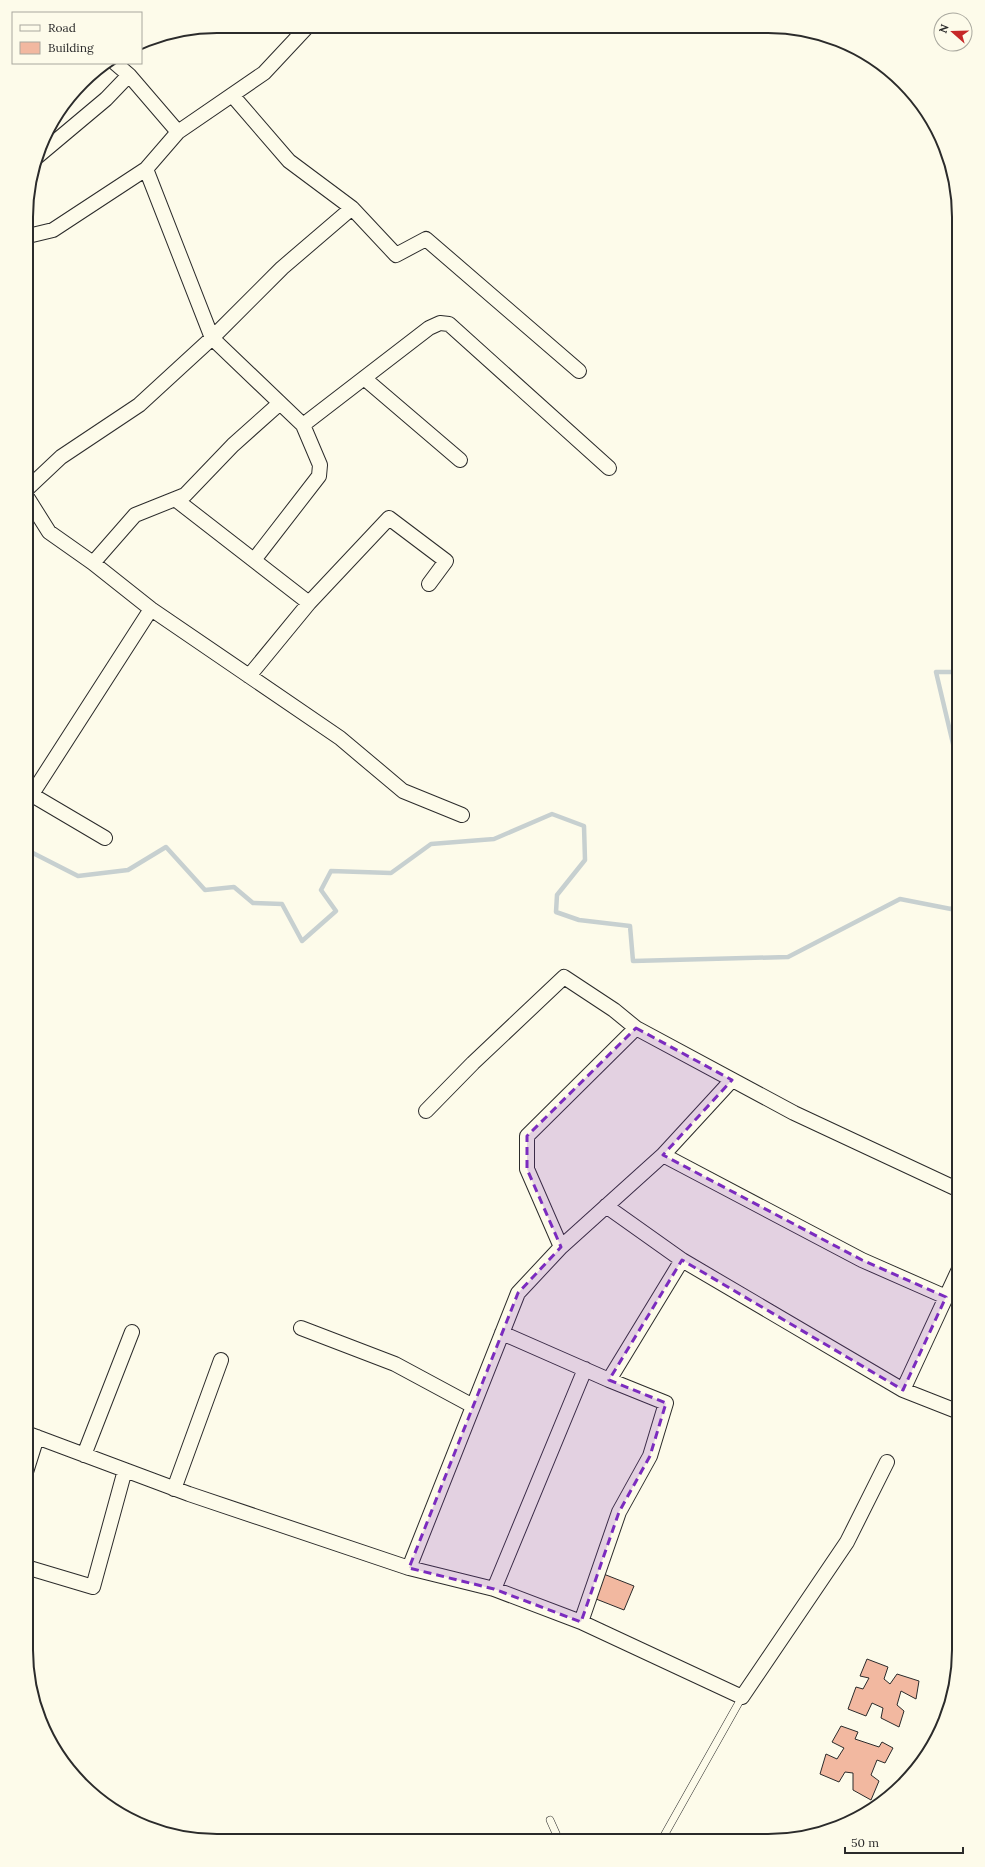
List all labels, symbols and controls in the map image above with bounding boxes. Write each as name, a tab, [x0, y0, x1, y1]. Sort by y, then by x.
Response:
legend	[12, 12, 142, 64]
north arrow	[933, 12, 973, 52]
text: Road	[48, 20, 76, 35]
text: N	[936, 22, 952, 35]
text: Building	[48, 40, 94, 55]
scale bar	[845, 1829, 963, 1855]
text: 50 m	[851, 1835, 879, 1850]

